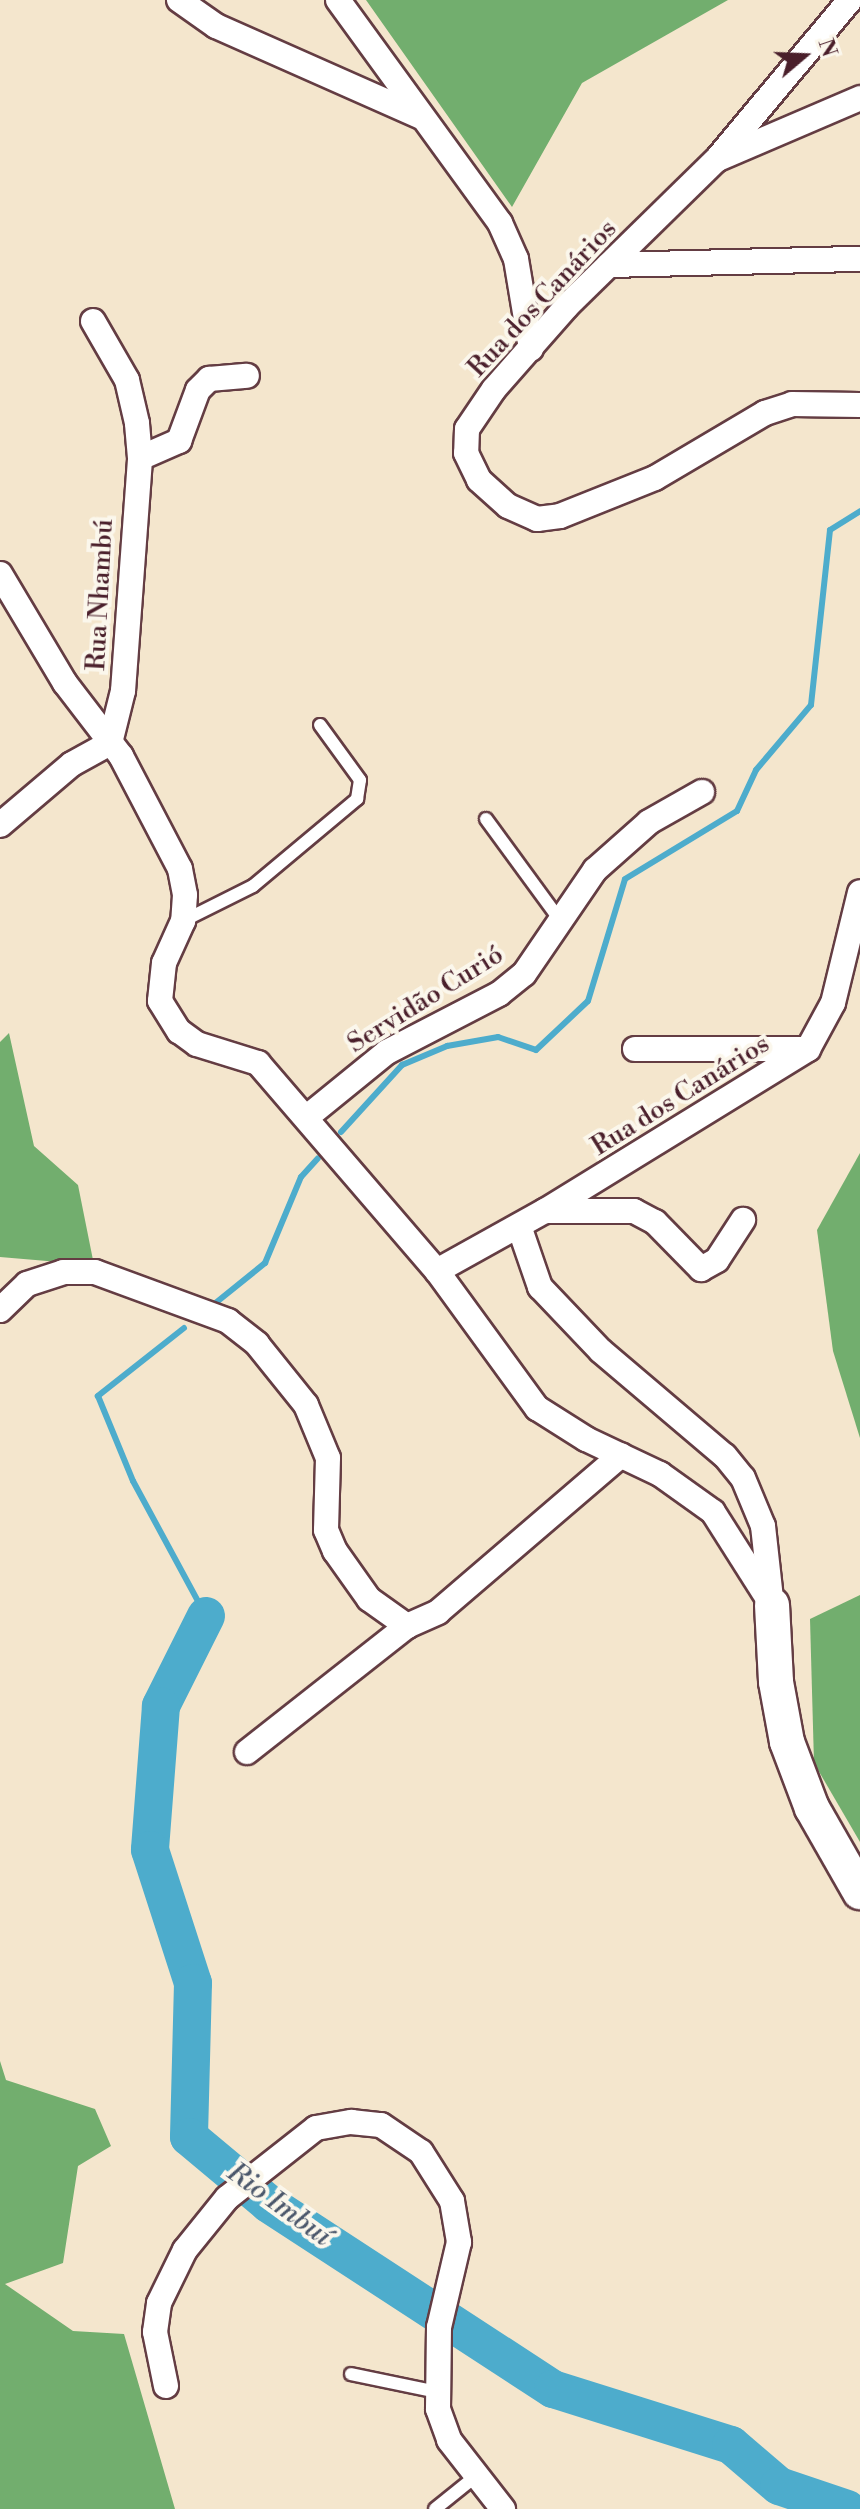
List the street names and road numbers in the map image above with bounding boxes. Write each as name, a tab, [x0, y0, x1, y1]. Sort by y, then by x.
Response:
street label: Rua dos Canários	[462, 214, 624, 384]
street label: Rua Nhambú	[81, 518, 121, 672]
street label: Servidão Curió	[343, 940, 509, 1060]
street label: Rua dos Canários	[586, 1029, 776, 1163]

